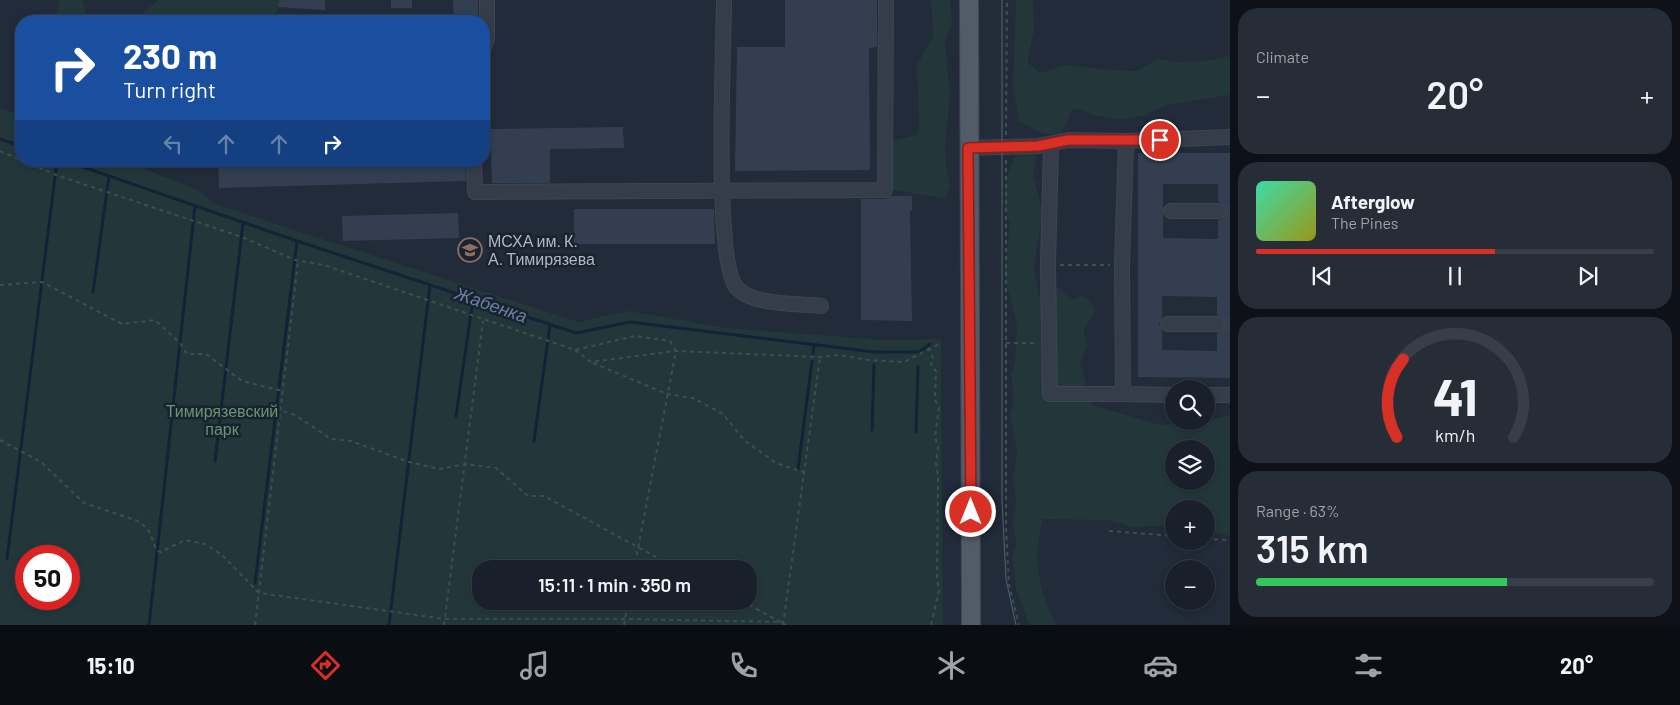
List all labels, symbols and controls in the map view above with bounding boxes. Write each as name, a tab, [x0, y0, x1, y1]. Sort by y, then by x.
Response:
text: 230 m	[123, 34, 217, 76]
icon: right	[40, 35, 105, 100]
text: Climate	[1256, 47, 1309, 66]
text: 20°	[1427, 71, 1483, 117]
text: Turn right	[123, 76, 216, 102]
text: −	[1256, 78, 1270, 112]
text: +	[1640, 78, 1654, 112]
pin	[1139, 119, 1181, 161]
icon: arrive	[1146, 126, 1174, 154]
icon: left	[159, 130, 187, 158]
icon: ahead	[212, 130, 240, 158]
icon: ahead	[265, 130, 293, 158]
icon: right	[318, 130, 346, 158]
text: Afterglow	[1331, 190, 1415, 213]
text: The Pines	[1331, 213, 1399, 232]
place label: МСХА им. К. А. Тимирязева	[488, 231, 595, 268]
school or university icon: МСХА им. К. А. Тимирязева	[457, 237, 483, 263]
icon: previous	[1308, 262, 1336, 290]
icon: pause	[1441, 262, 1469, 290]
icon: next	[1574, 262, 1602, 290]
water label: Жабенка	[451, 281, 530, 327]
text: 41	[1433, 364, 1477, 426]
map controls	[1165, 380, 1215, 610]
button: search	[1165, 380, 1215, 430]
park label: Тимирязевский парк	[166, 401, 278, 438]
text: km/h	[1435, 424, 1475, 446]
button: layers	[1165, 440, 1215, 490]
position arrow	[944, 485, 996, 537]
button: +	[1165, 500, 1215, 550]
text: Range · 63%	[1256, 501, 1340, 520]
text: 315 km	[1256, 525, 1369, 571]
speed limit sign: 50	[15, 545, 80, 610]
button: −	[1165, 560, 1215, 610]
text: 15:11 · 1 min · 350 m	[538, 573, 691, 596]
icon: directions	[308, 648, 343, 683]
icon: music	[517, 648, 552, 683]
icon: phone	[726, 648, 761, 683]
icon: climate	[934, 648, 969, 683]
icon: car	[1143, 648, 1178, 683]
icon: filters	[1351, 648, 1386, 683]
text: 15:10	[87, 652, 135, 678]
text: 20°	[1560, 652, 1593, 678]

